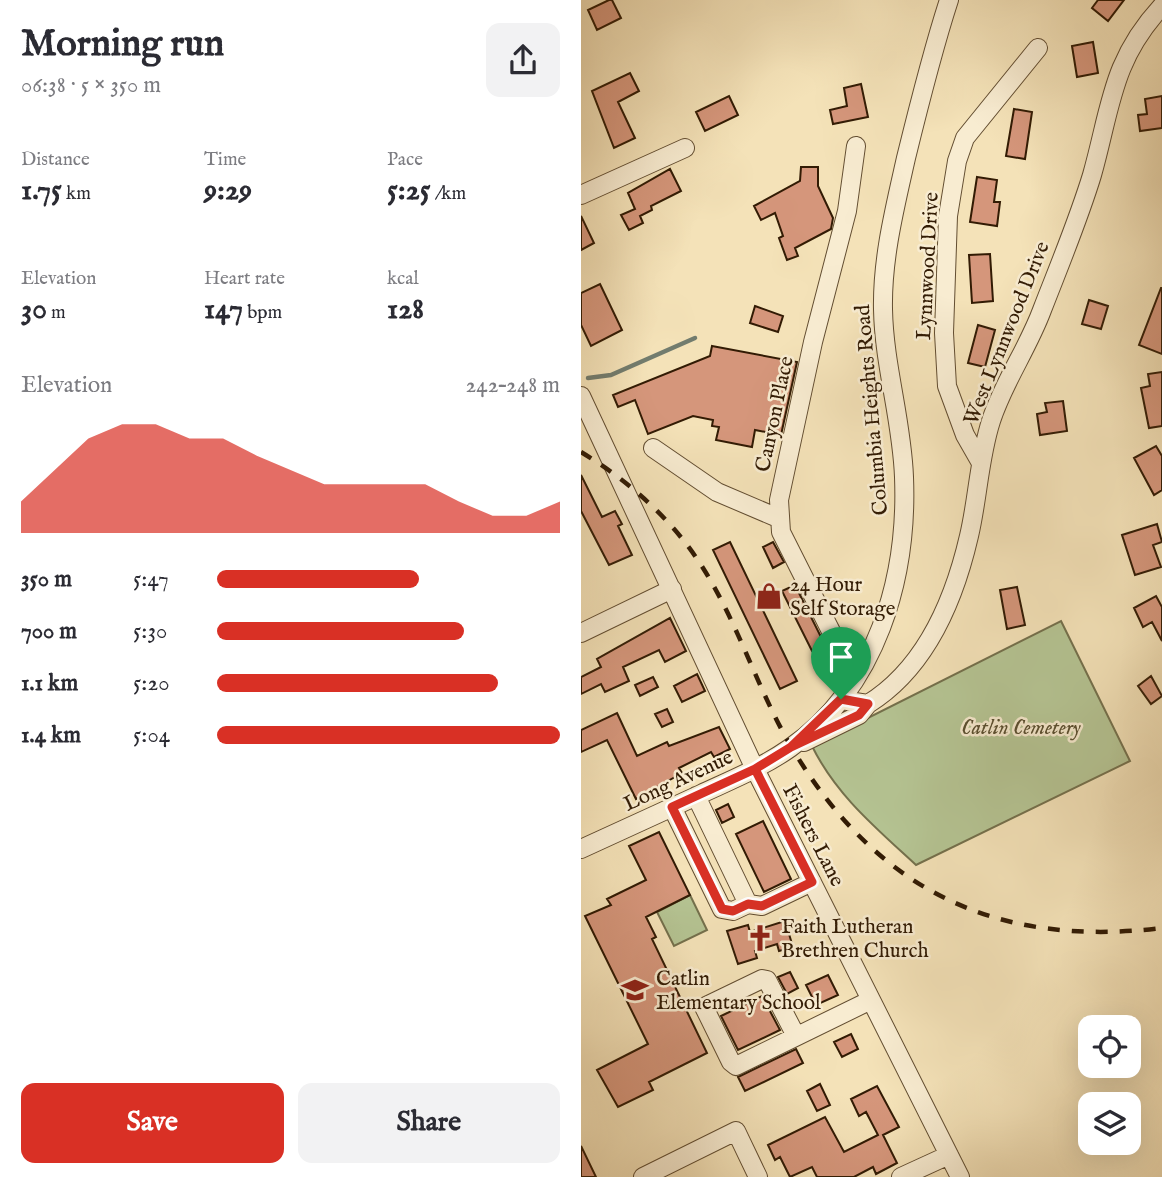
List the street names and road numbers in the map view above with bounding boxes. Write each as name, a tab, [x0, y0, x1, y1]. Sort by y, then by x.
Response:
street label: Lynnwood Drive	[911, 191, 946, 341]
street label: West Lynnwood Drive	[958, 237, 1057, 429]
street label: Columbia Heights Road	[850, 303, 895, 516]
street label: Canyon Place	[750, 354, 801, 475]
street label: Long Avenue	[620, 744, 738, 818]
street label: Fishers Lane	[775, 780, 850, 892]

